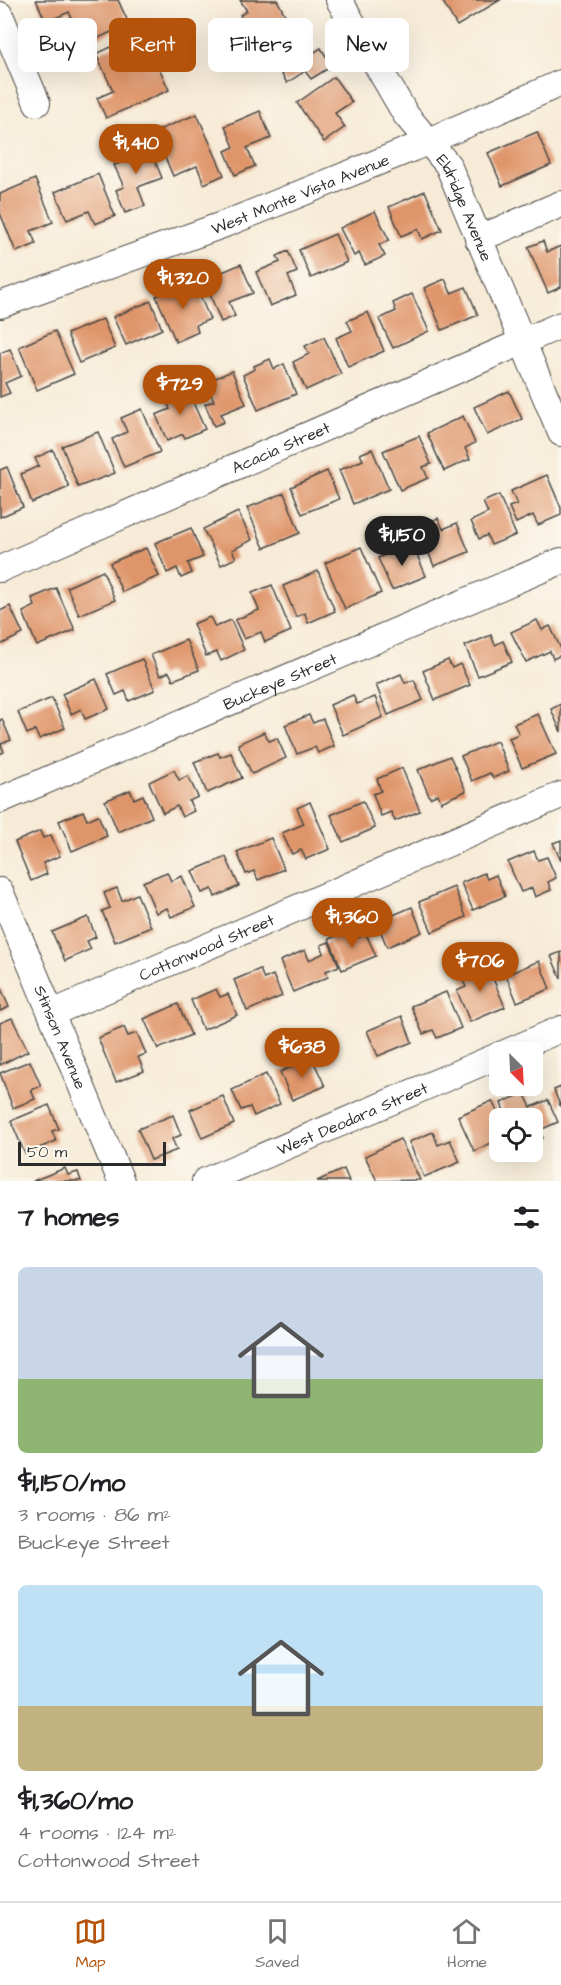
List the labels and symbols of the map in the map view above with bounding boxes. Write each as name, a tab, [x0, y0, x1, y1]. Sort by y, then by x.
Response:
pin: $1,410	[87, 124, 185, 175]
street label: West Monte Vista Avenue	[208, 149, 393, 240]
street label: Eldridge Avenue	[431, 149, 497, 265]
pin: $1,320	[134, 259, 232, 310]
pin: $729	[144, 365, 216, 416]
street label: Acacia Street	[228, 417, 334, 479]
pin: $1,150	[353, 516, 451, 567]
street label: Buckeye Street	[220, 648, 341, 716]
pin: $1,360	[303, 898, 401, 949]
street label: Cottonwood Street	[136, 909, 278, 986]
pin: $706	[444, 942, 516, 993]
street label: Stinson Avenue	[28, 982, 91, 1093]
pin: $638	[266, 1028, 338, 1079]
north arrow	[489, 1042, 543, 1096]
street label: West Deodara Street	[274, 1077, 432, 1161]
scale bar	[18, 1139, 166, 1166]

